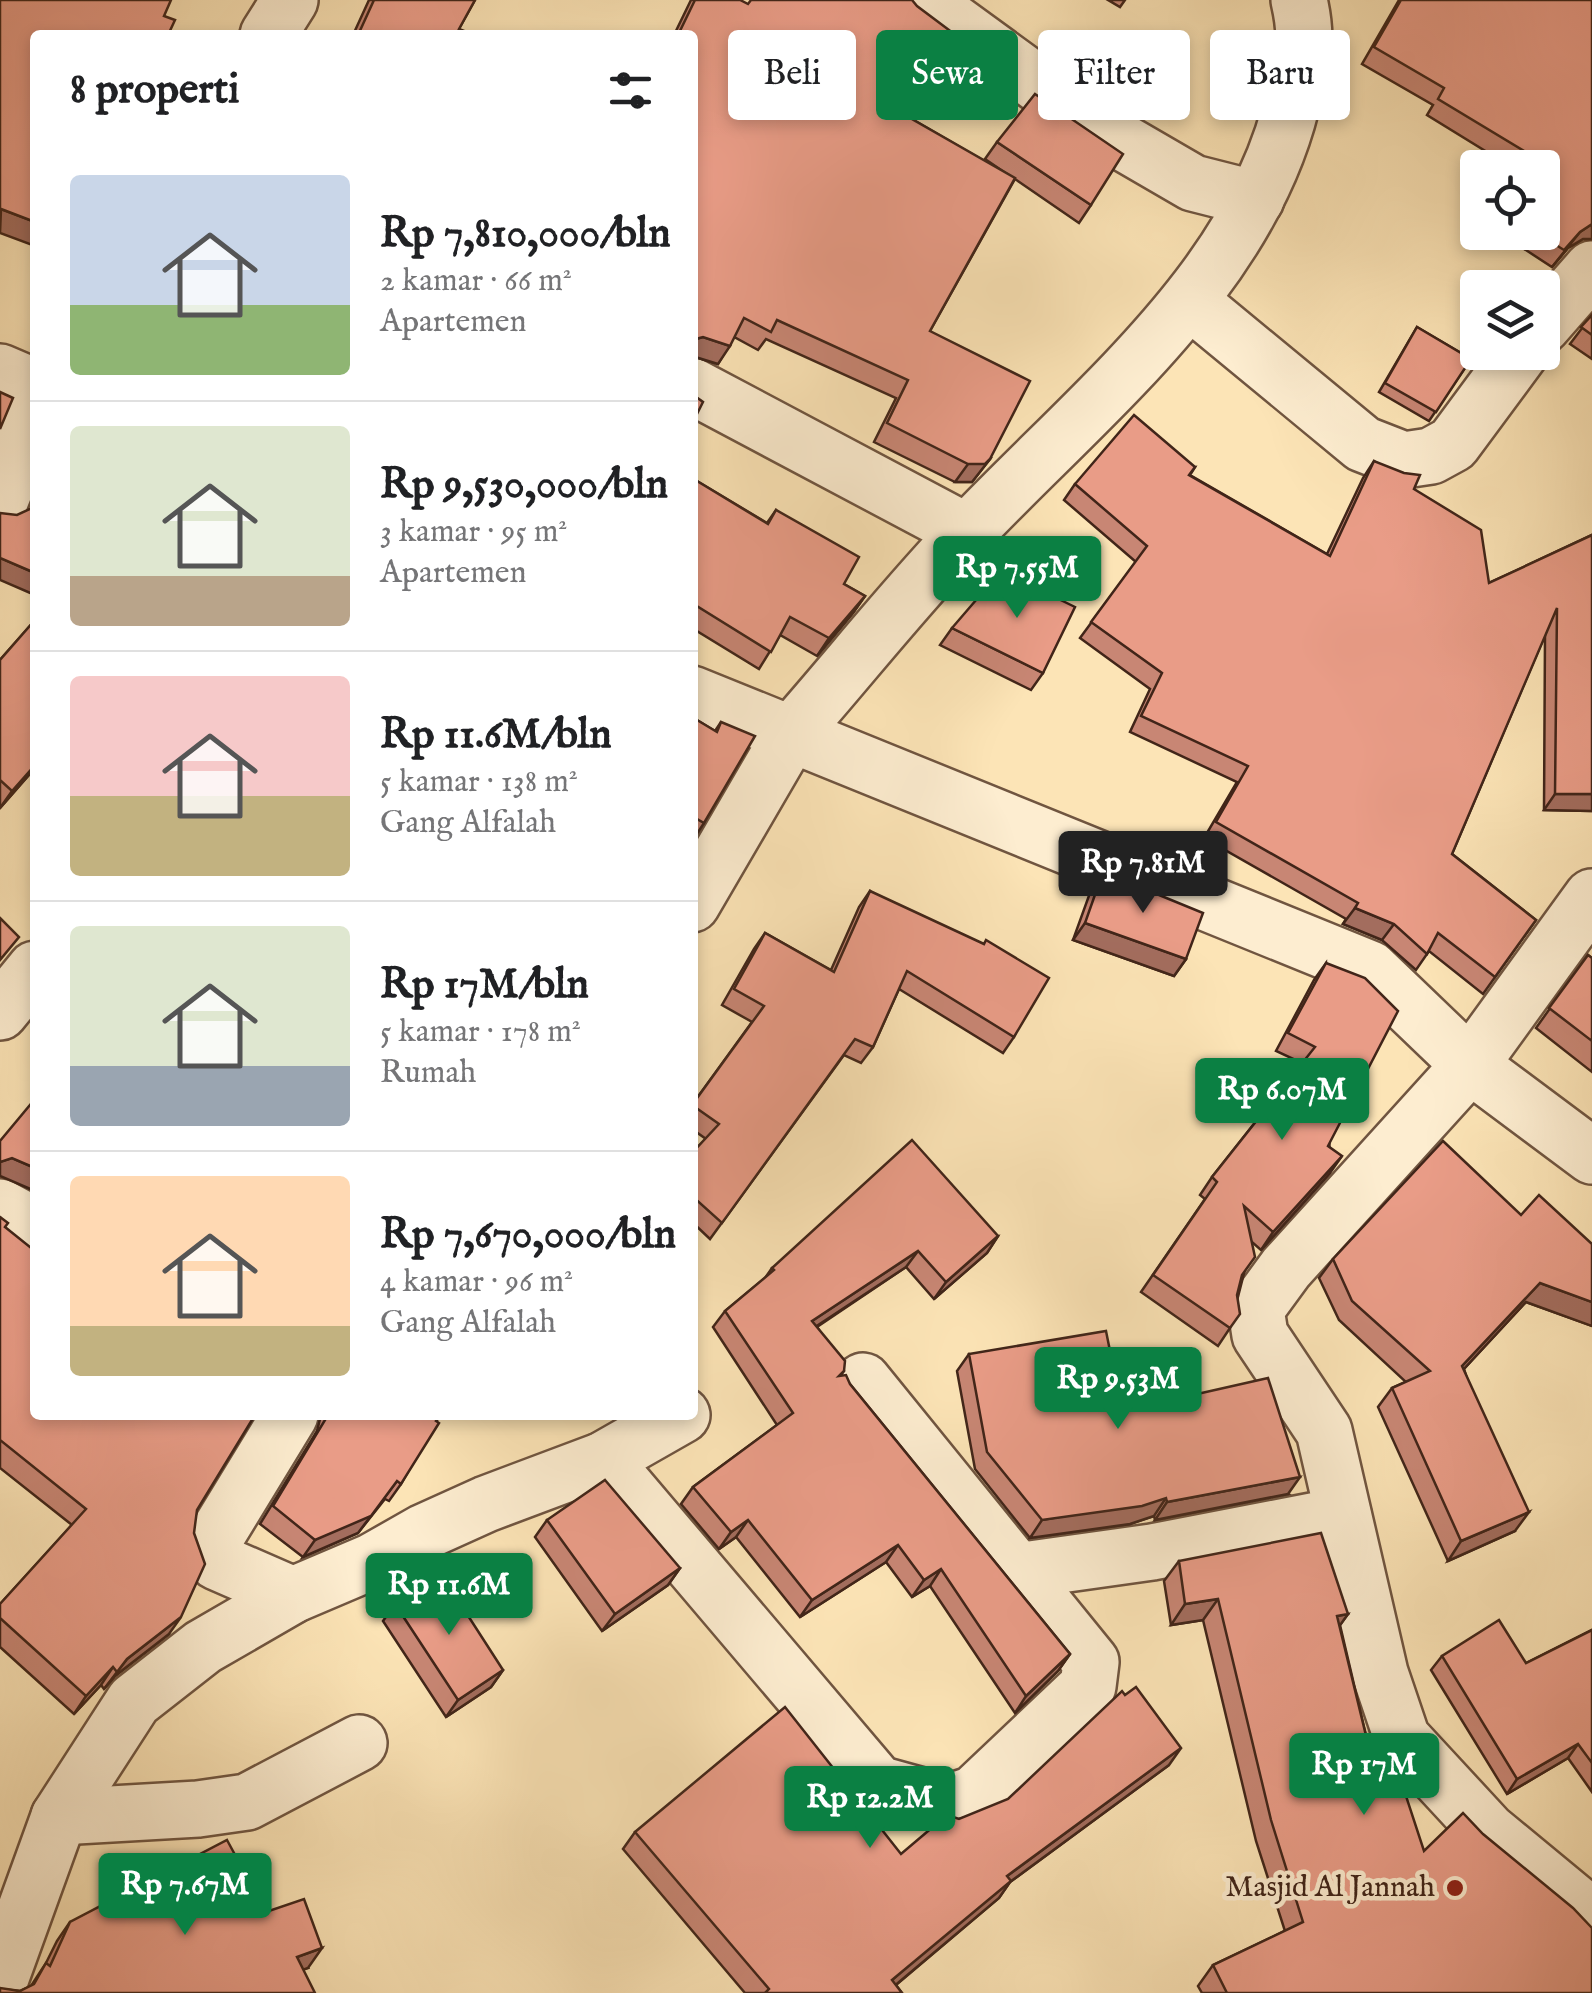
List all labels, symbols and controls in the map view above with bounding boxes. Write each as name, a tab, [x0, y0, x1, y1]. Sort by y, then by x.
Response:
chip: Beli	[728, 30, 856, 120]
chip: Sewa	[876, 30, 1018, 120]
chip: Filter	[1038, 30, 1190, 120]
chip: Baru	[1210, 30, 1350, 120]
icon: filters	[603, 63, 658, 118]
text: 8 properti	[70, 64, 239, 117]
map controls	[1460, 150, 1560, 370]
button: locate	[1460, 150, 1560, 250]
text: Rp 7,810,000/bln	[380, 208, 671, 261]
icon: home	[150, 215, 270, 335]
text: 2 kamar · 66 m²	[380, 261, 572, 302]
button: layers	[1460, 270, 1560, 370]
text: Apartemen	[380, 302, 527, 343]
text: Rp 9,530,000/bln	[380, 459, 668, 512]
icon: home	[150, 466, 270, 586]
text: 3 kamar · 95 m²	[380, 512, 567, 553]
pin: Rp 7.55M	[914, 536, 1120, 621]
text: Rp 7.55M	[955, 548, 1079, 589]
text: Apartemen	[380, 553, 527, 594]
text: Rp 11.6M/bln	[380, 709, 612, 762]
icon: home	[150, 716, 270, 836]
text: 5 kamar · 138 m²	[380, 762, 578, 803]
text: Gang Alfalah	[380, 803, 556, 844]
pin: Rp 7.81M	[1040, 831, 1246, 916]
text: Rp 7.81M	[1081, 843, 1205, 884]
text: Rp 17M/bln	[380, 959, 589, 1012]
icon: home	[150, 966, 270, 1086]
text: 5 kamar · 178 m²	[380, 1012, 581, 1053]
text: Rumah	[380, 1053, 476, 1094]
pin: Rp 6.07M	[1179, 1058, 1385, 1143]
text: Rp 6.07M	[1217, 1070, 1347, 1111]
text: Rp 7,670,000/bln	[380, 1209, 676, 1262]
icon: home	[150, 1216, 270, 1336]
text: 4 kamar · 96 m²	[380, 1262, 573, 1303]
text: Gang Alfalah	[380, 1303, 556, 1344]
pin: Rp 9.53M	[1015, 1347, 1221, 1432]
text: Rp 9.53M	[1057, 1359, 1179, 1400]
pin: Rp 11.6M	[346, 1553, 552, 1638]
text: Rp 11.6M	[388, 1565, 510, 1606]
pin: Rp 17M	[1283, 1733, 1445, 1818]
text: Rp 17M	[1311, 1745, 1417, 1786]
pin: Rp 12.2M	[767, 1766, 973, 1851]
text: Rp 12.2M	[806, 1778, 934, 1819]
pin: Rp 7.67M	[82, 1853, 288, 1938]
text: Rp 7.67M	[121, 1865, 249, 1906]
place label: Masjid Al Jannah	[1225, 1869, 1435, 1907]
marker: Masjid Al Jannah	[1444, 1877, 1466, 1899]

